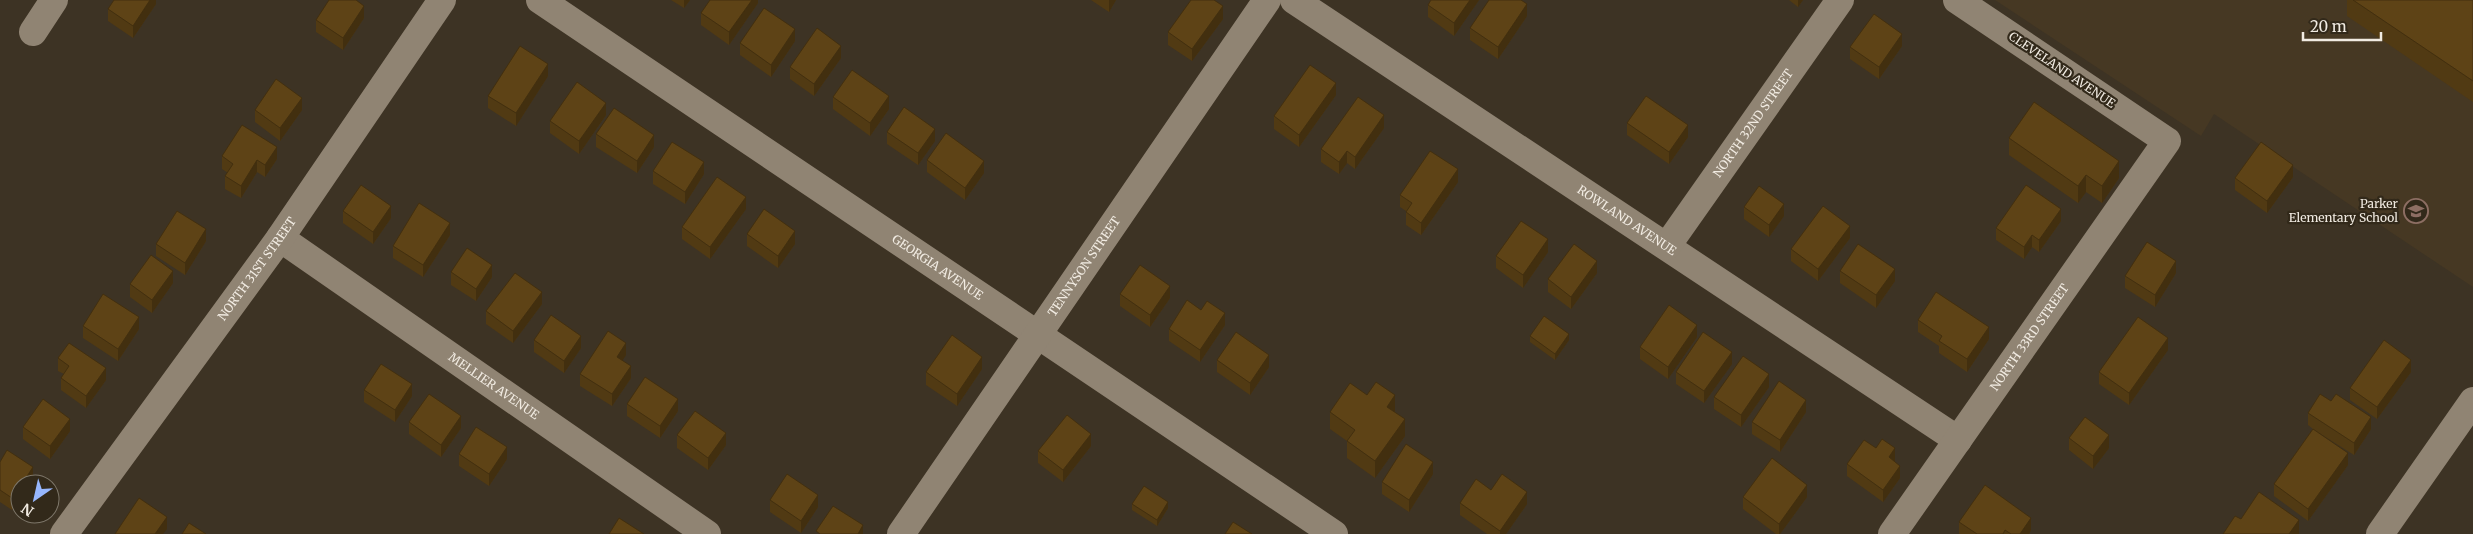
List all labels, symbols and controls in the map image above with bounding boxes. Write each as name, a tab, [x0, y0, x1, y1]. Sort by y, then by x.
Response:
scale bar	[2303, 10, 2380, 42]
text: 20 m	[2310, 17, 2347, 36]
street label: CLEVELAND AVENUE	[2006, 28, 2119, 111]
street label: NORTH 32ND STREET	[1710, 65, 1796, 180]
street label: ROWLAND AVENUE	[1575, 182, 1680, 258]
place label: Parker Elementary School	[2289, 196, 2399, 225]
school or university icon: Parker Elementary School	[2403, 198, 2429, 224]
street label: TENNYSON STREET	[1044, 213, 1124, 319]
street label: NORTH 31ST STREET	[214, 214, 299, 323]
street label: GEORGIA AVENUE	[889, 231, 986, 303]
street label: NORTH 33RD STREET	[1987, 280, 2072, 393]
street label: MELLIER AVENUE	[446, 349, 542, 423]
north arrow	[10, 474, 60, 524]
text: N	[18, 499, 37, 520]

